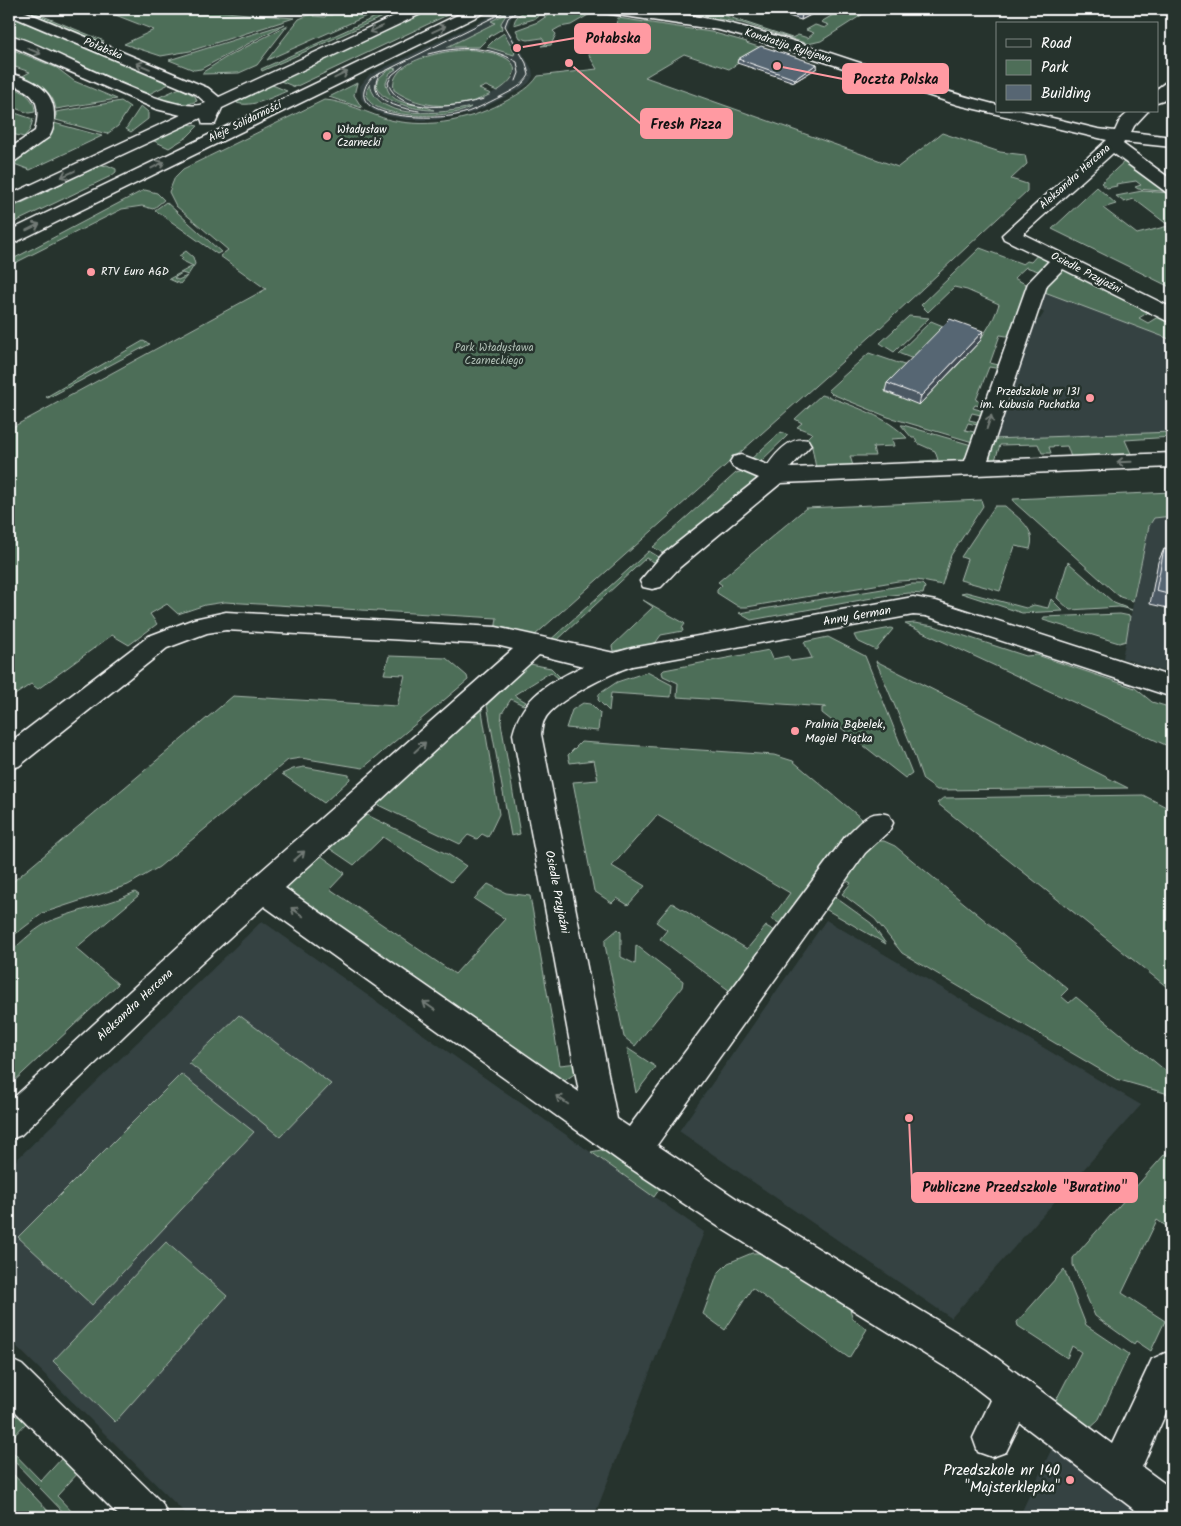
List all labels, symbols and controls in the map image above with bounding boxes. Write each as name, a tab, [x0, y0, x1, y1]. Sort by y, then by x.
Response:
legend	[996, 22, 1158, 112]
one-way arrow	[432, 23, 447, 33]
street label: Kondratija Rylejewa	[742, 23, 834, 69]
callout: Połabska	[575, 24, 650, 53]
one-way arrow	[369, 25, 384, 35]
text: Połabska	[585, 28, 641, 50]
text: Road	[1041, 32, 1072, 56]
street label: Połabska	[81, 33, 125, 65]
one-way arrow	[26, 47, 41, 57]
text: Park	[1041, 56, 1069, 80]
one-way arrow	[136, 60, 151, 70]
callout: Poczta Polska	[843, 64, 948, 93]
text: Poczta Polska	[854, 69, 938, 91]
one-way arrow	[333, 70, 348, 80]
text: Building	[1041, 82, 1091, 106]
street label: Aleje Solidarności	[205, 96, 285, 148]
callout: Fresh Pizza	[641, 109, 732, 138]
text: Fresh Pizza	[650, 114, 722, 136]
place label: Władysław Czarnecki	[337, 121, 387, 152]
marker: Władysław Czarnecki	[321, 130, 333, 142]
street label: Aleksandra Hercena	[1035, 140, 1115, 214]
one-way arrow	[150, 160, 165, 169]
one-way arrow	[61, 170, 76, 179]
one-way arrow	[25, 222, 40, 232]
street label: Osiedle Przyjaźni	[1047, 247, 1125, 299]
place label: RTV Euro AGD	[101, 263, 169, 281]
marker: RTV Euro AGD	[85, 266, 97, 278]
park label: Park Władysława Czarneckiego	[454, 339, 534, 370]
place label: Przedszkole nr 131 im. Kubusia Puchatka	[980, 383, 1080, 414]
marker: Przedszkole nr 131 im. Kubusia Puchatka	[1084, 392, 1096, 404]
one-way arrow	[985, 415, 994, 431]
one-way arrow	[1116, 458, 1132, 467]
street label: Anny German	[821, 601, 893, 631]
place label: Pralnia Bąbelek, Magiel Piątka	[805, 715, 886, 748]
marker: Pralnia Bąbelek, Magiel Piątka	[789, 725, 801, 737]
one-way arrow	[413, 741, 426, 753]
street label: Osiedle Przyjaźni	[540, 849, 575, 936]
one-way arrow	[292, 850, 305, 861]
one-way arrow	[290, 907, 304, 917]
street label: Aleksandra Hercena	[92, 964, 178, 1046]
one-way arrow	[422, 1001, 436, 1011]
one-way arrow	[555, 1095, 569, 1105]
callout: Publiczne Przedszkole "Buratino"	[912, 1173, 1137, 1202]
text: Publiczne Przedszkole "Buratino"	[922, 1177, 1128, 1199]
place label: Przedszkole nr 140 "Majsterklepka"	[943, 1459, 1060, 1500]
marker: Przedszkole nr 140 "Majsterklepka"	[1064, 1474, 1076, 1486]

